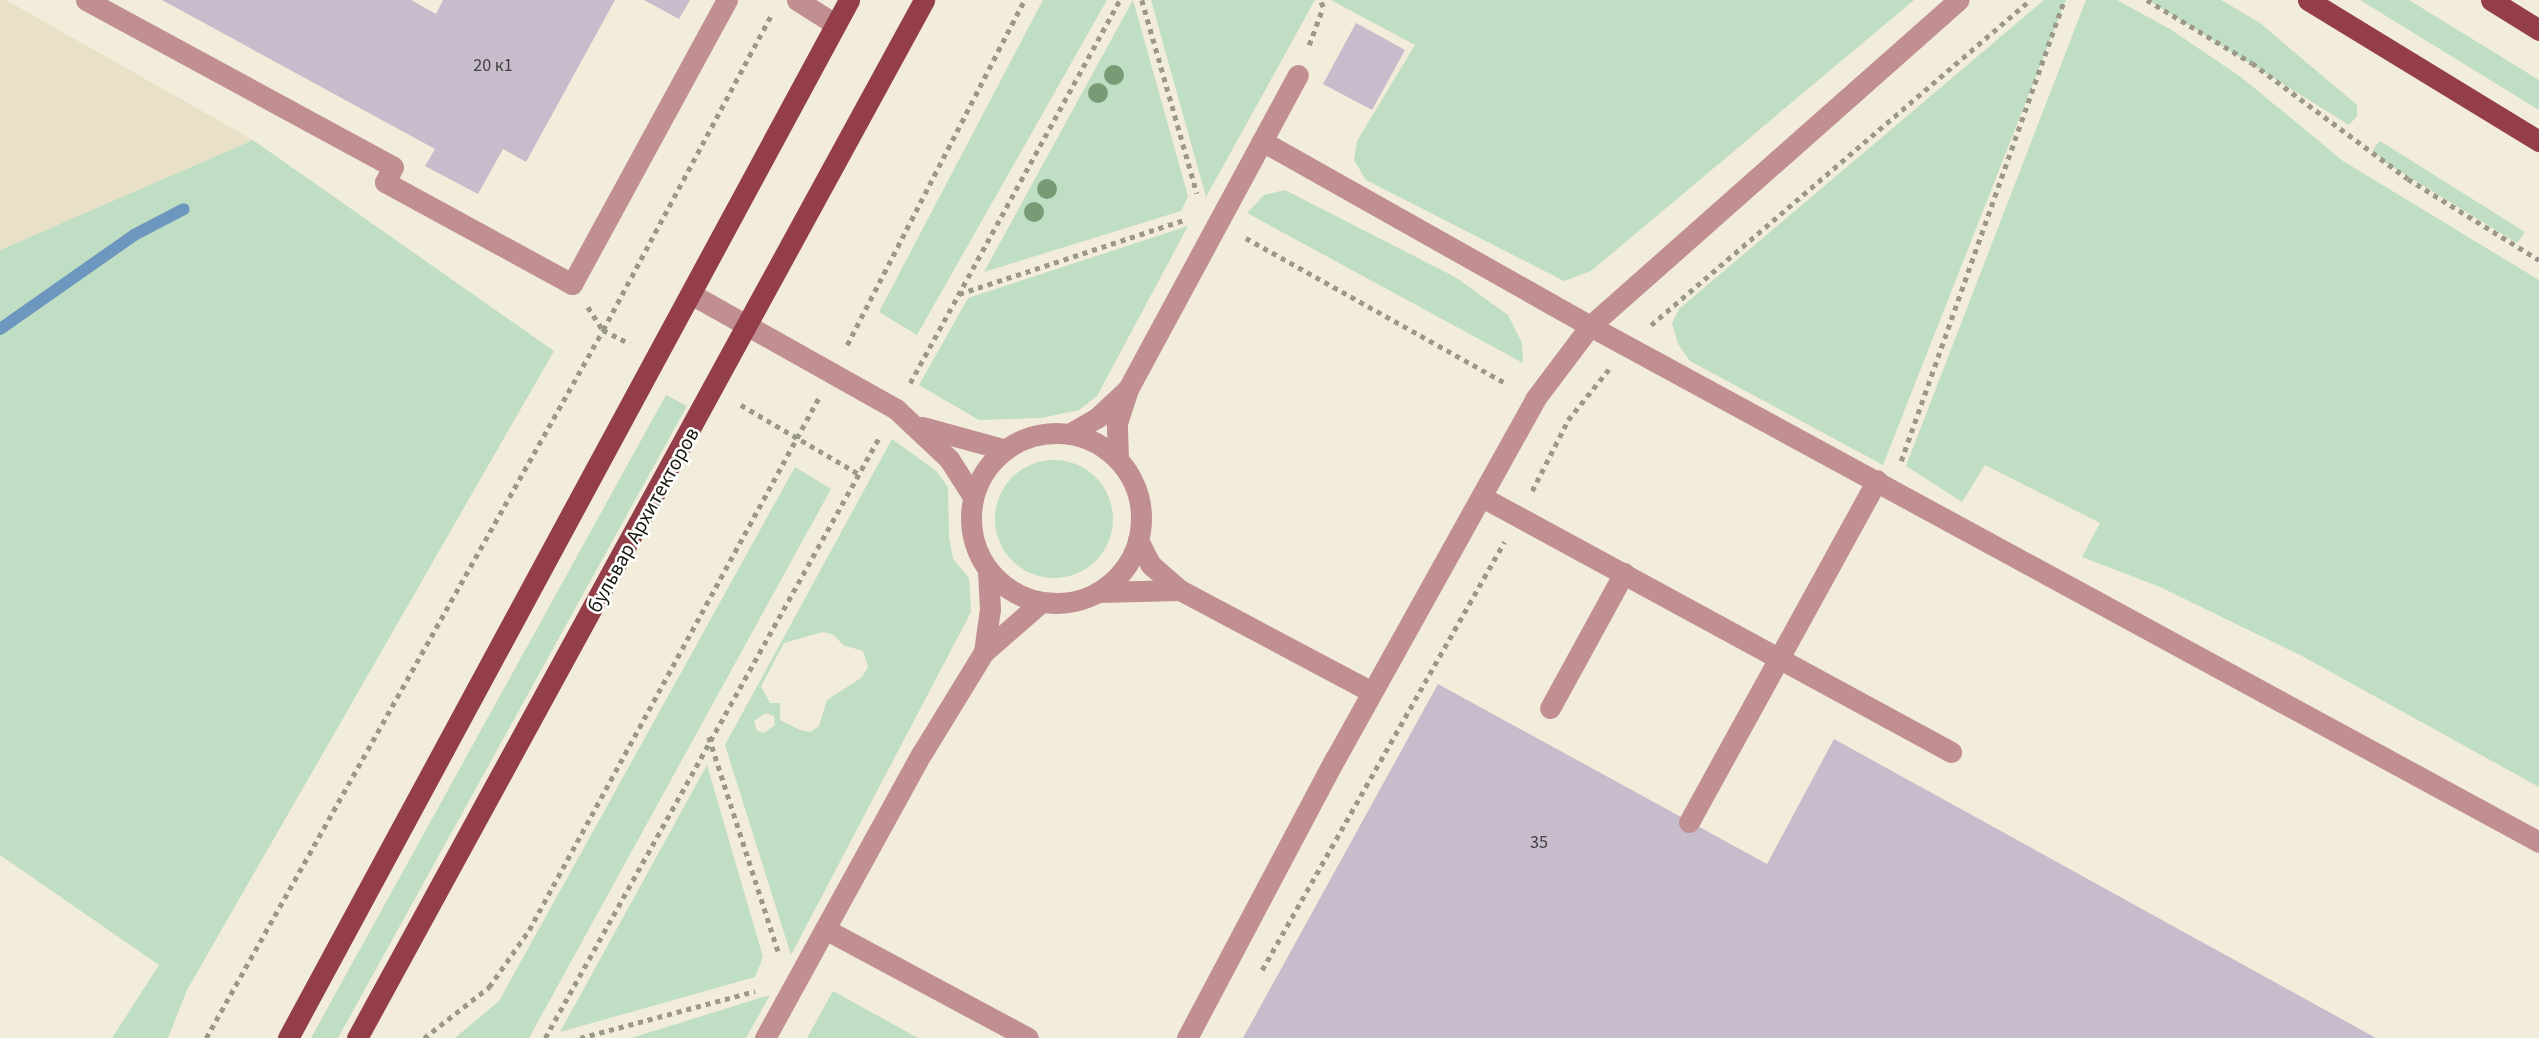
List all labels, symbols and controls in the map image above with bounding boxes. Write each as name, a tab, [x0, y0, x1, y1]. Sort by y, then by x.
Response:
house number: 20 к1	[473, 55, 513, 77]
street label: бульвар Архитекторов	[582, 423, 704, 617]
house number: 35	[1530, 832, 1548, 854]

